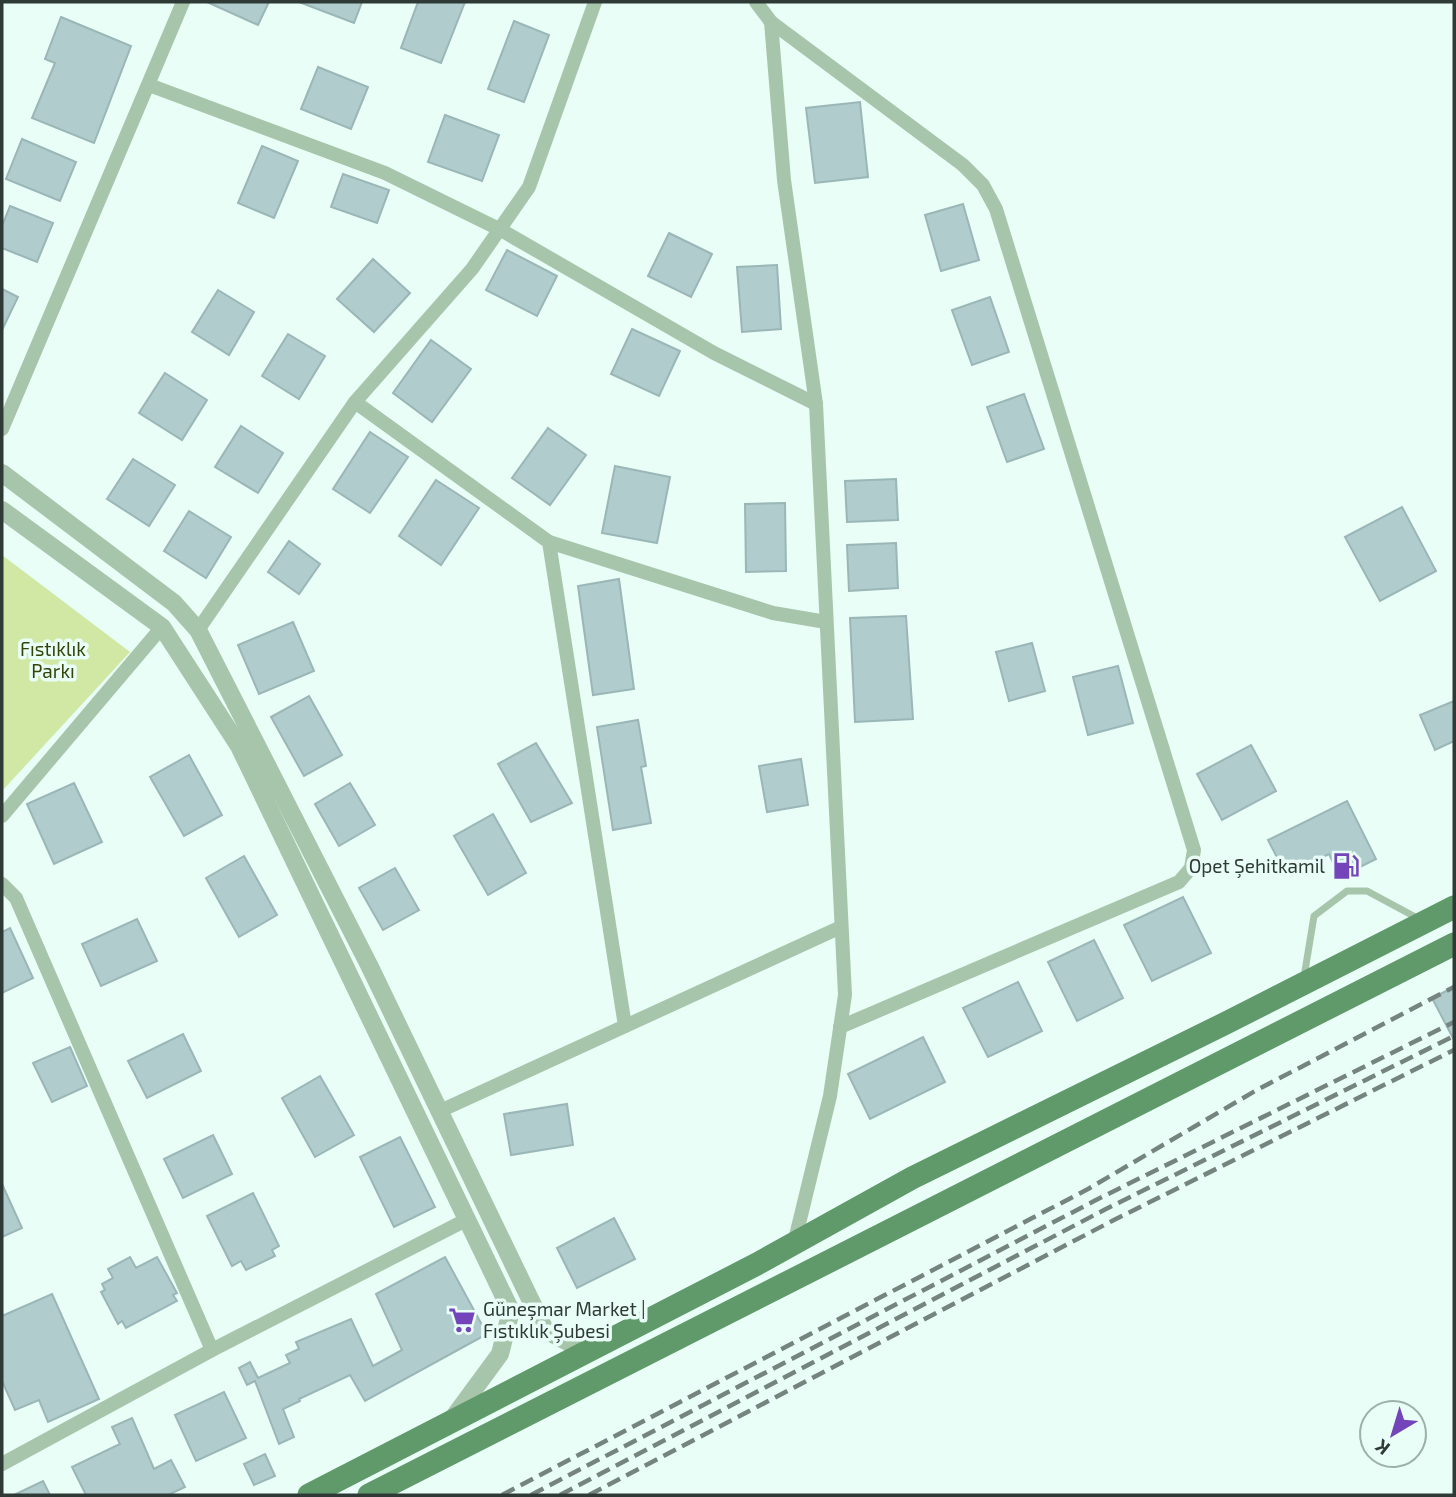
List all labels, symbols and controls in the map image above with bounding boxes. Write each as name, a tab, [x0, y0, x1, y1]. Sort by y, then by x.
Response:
park label: Fıstıklık Parkı	[20, 637, 86, 682]
fuel station icon: Opet Şehitkamil	[1331, 851, 1361, 881]
place label: Opet Şehitkamil	[1189, 854, 1325, 878]
place label: Güneşmar Market | Fıstıklık Şubesi	[483, 1297, 646, 1343]
supermarket icon: Güneşmar Market | Fıstıklık Şubesi	[447, 1305, 477, 1335]
north arrow	[1358, 1399, 1428, 1469]
text: K	[1370, 1435, 1394, 1461]

